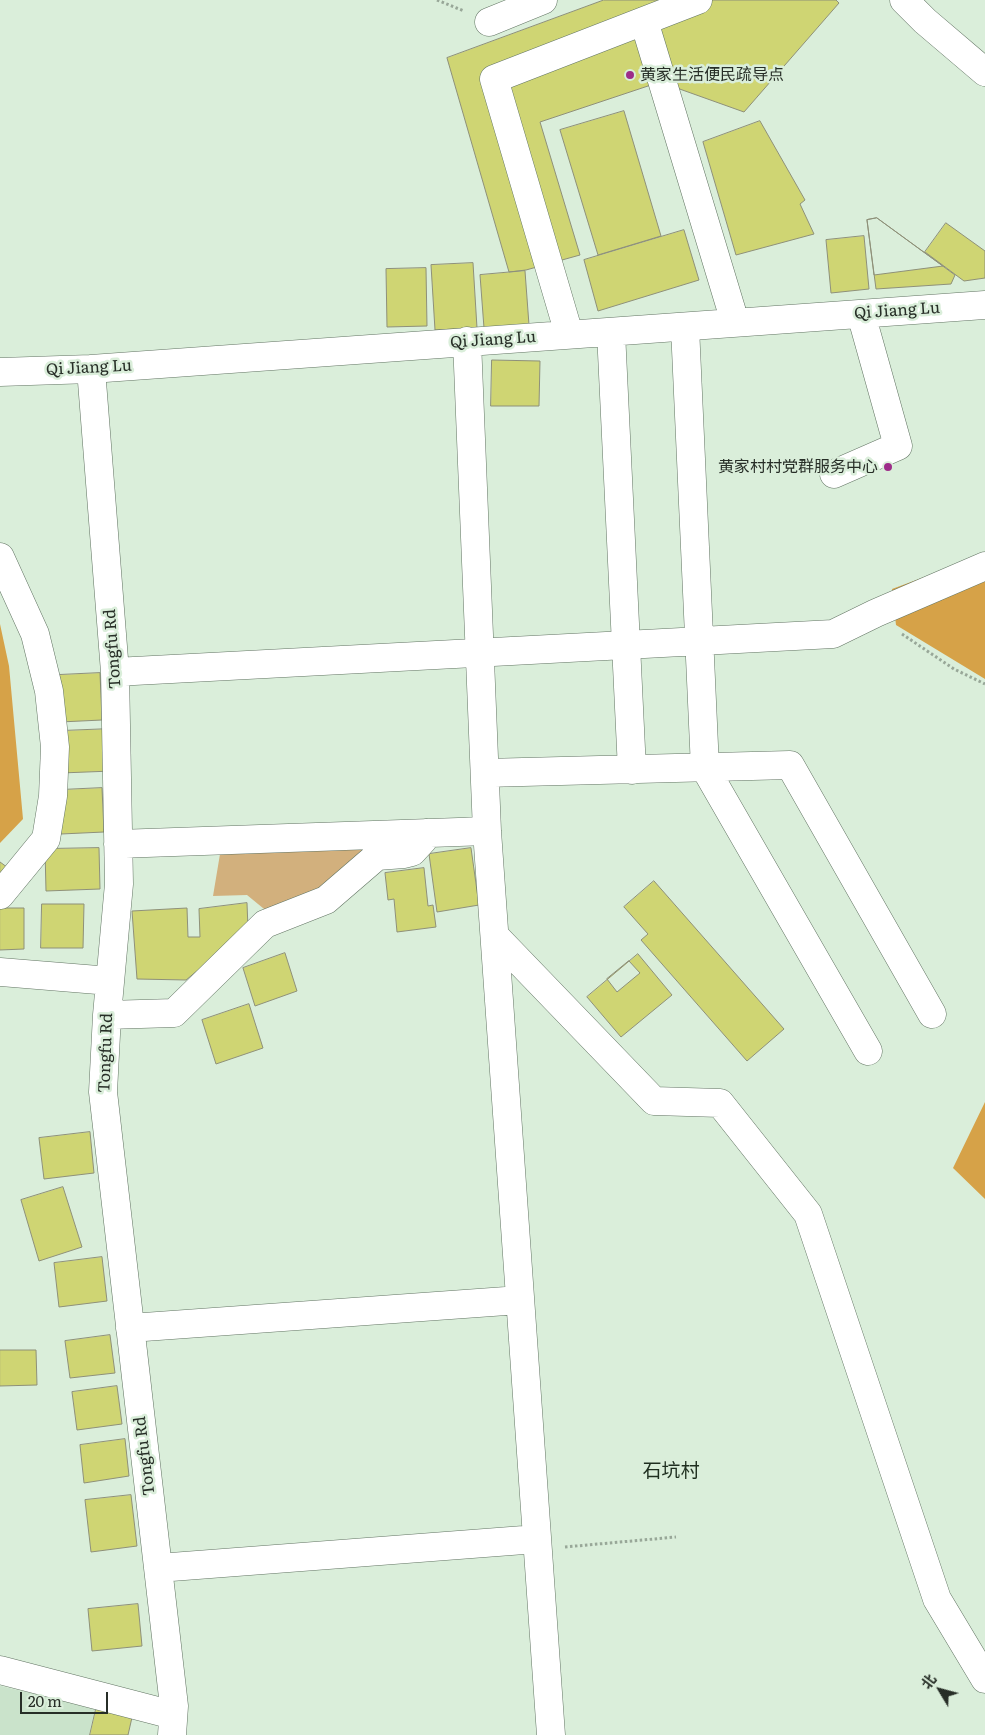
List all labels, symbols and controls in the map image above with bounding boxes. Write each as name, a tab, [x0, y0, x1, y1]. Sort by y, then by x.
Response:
place label: 黄家生活便民疏导点	[640, 65, 784, 85]
marker: 黄家生活便民疏导点	[624, 69, 636, 81]
street label: Qi Jiang Lu	[853, 298, 941, 324]
street label: Qi Jiang Lu	[449, 327, 537, 353]
street label: Qi Jiang Lu	[46, 356, 132, 380]
place label: 黄家村村党群服务中心	[718, 457, 878, 477]
marker: 黄家村村党群服务中心	[882, 461, 894, 473]
street label: Tongfu Rd	[101, 608, 125, 690]
street label: Tongfu Rd	[95, 1013, 117, 1093]
street label: Tongfu Rd	[131, 1415, 159, 1497]
district label: 石坑村	[643, 1460, 699, 1482]
north arrow	[915, 1665, 965, 1715]
text: 北	[916, 1669, 940, 1693]
scale bar	[22, 1682, 110, 1714]
text: 20 m	[28, 1689, 62, 1712]

